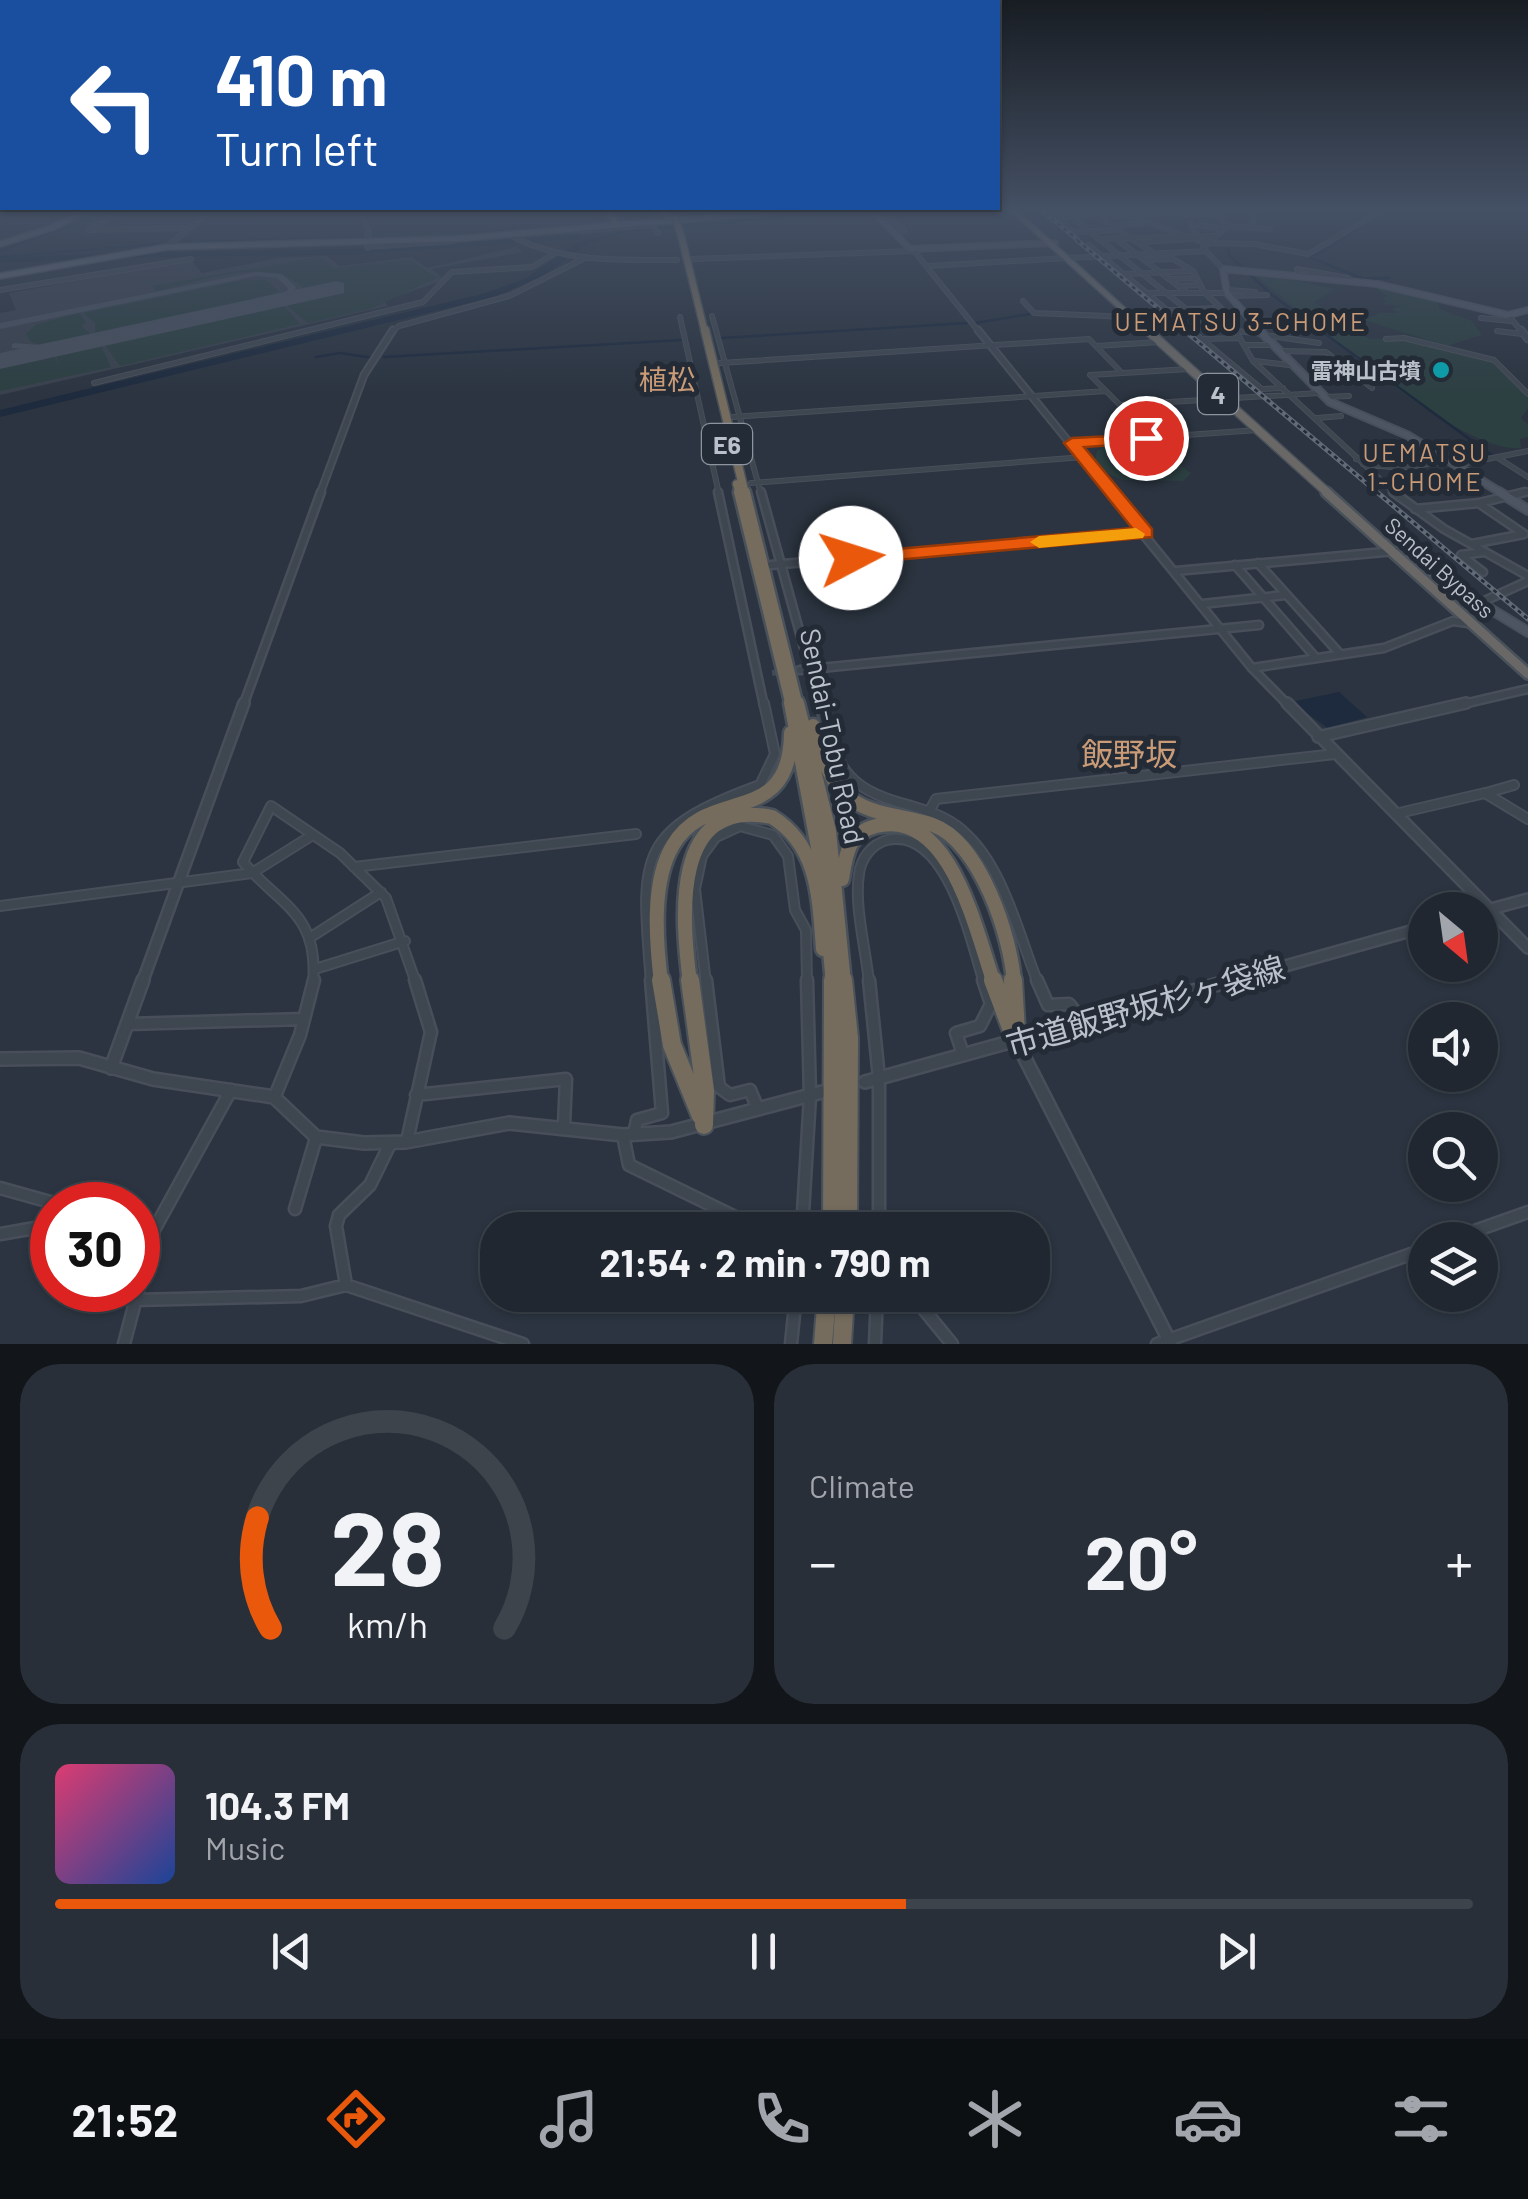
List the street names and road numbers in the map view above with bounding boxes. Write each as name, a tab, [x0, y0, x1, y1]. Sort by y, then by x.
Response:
road number: 4	[1198, 374, 1238, 414]
road number: E6	[702, 424, 752, 464]
street label: Sendai Bypass	[1380, 511, 1500, 623]
street label: Sendai-Tobu Road	[794, 625, 872, 847]
street label: 市道飯野坂杉ヶ袋線	[1001, 947, 1289, 1063]

